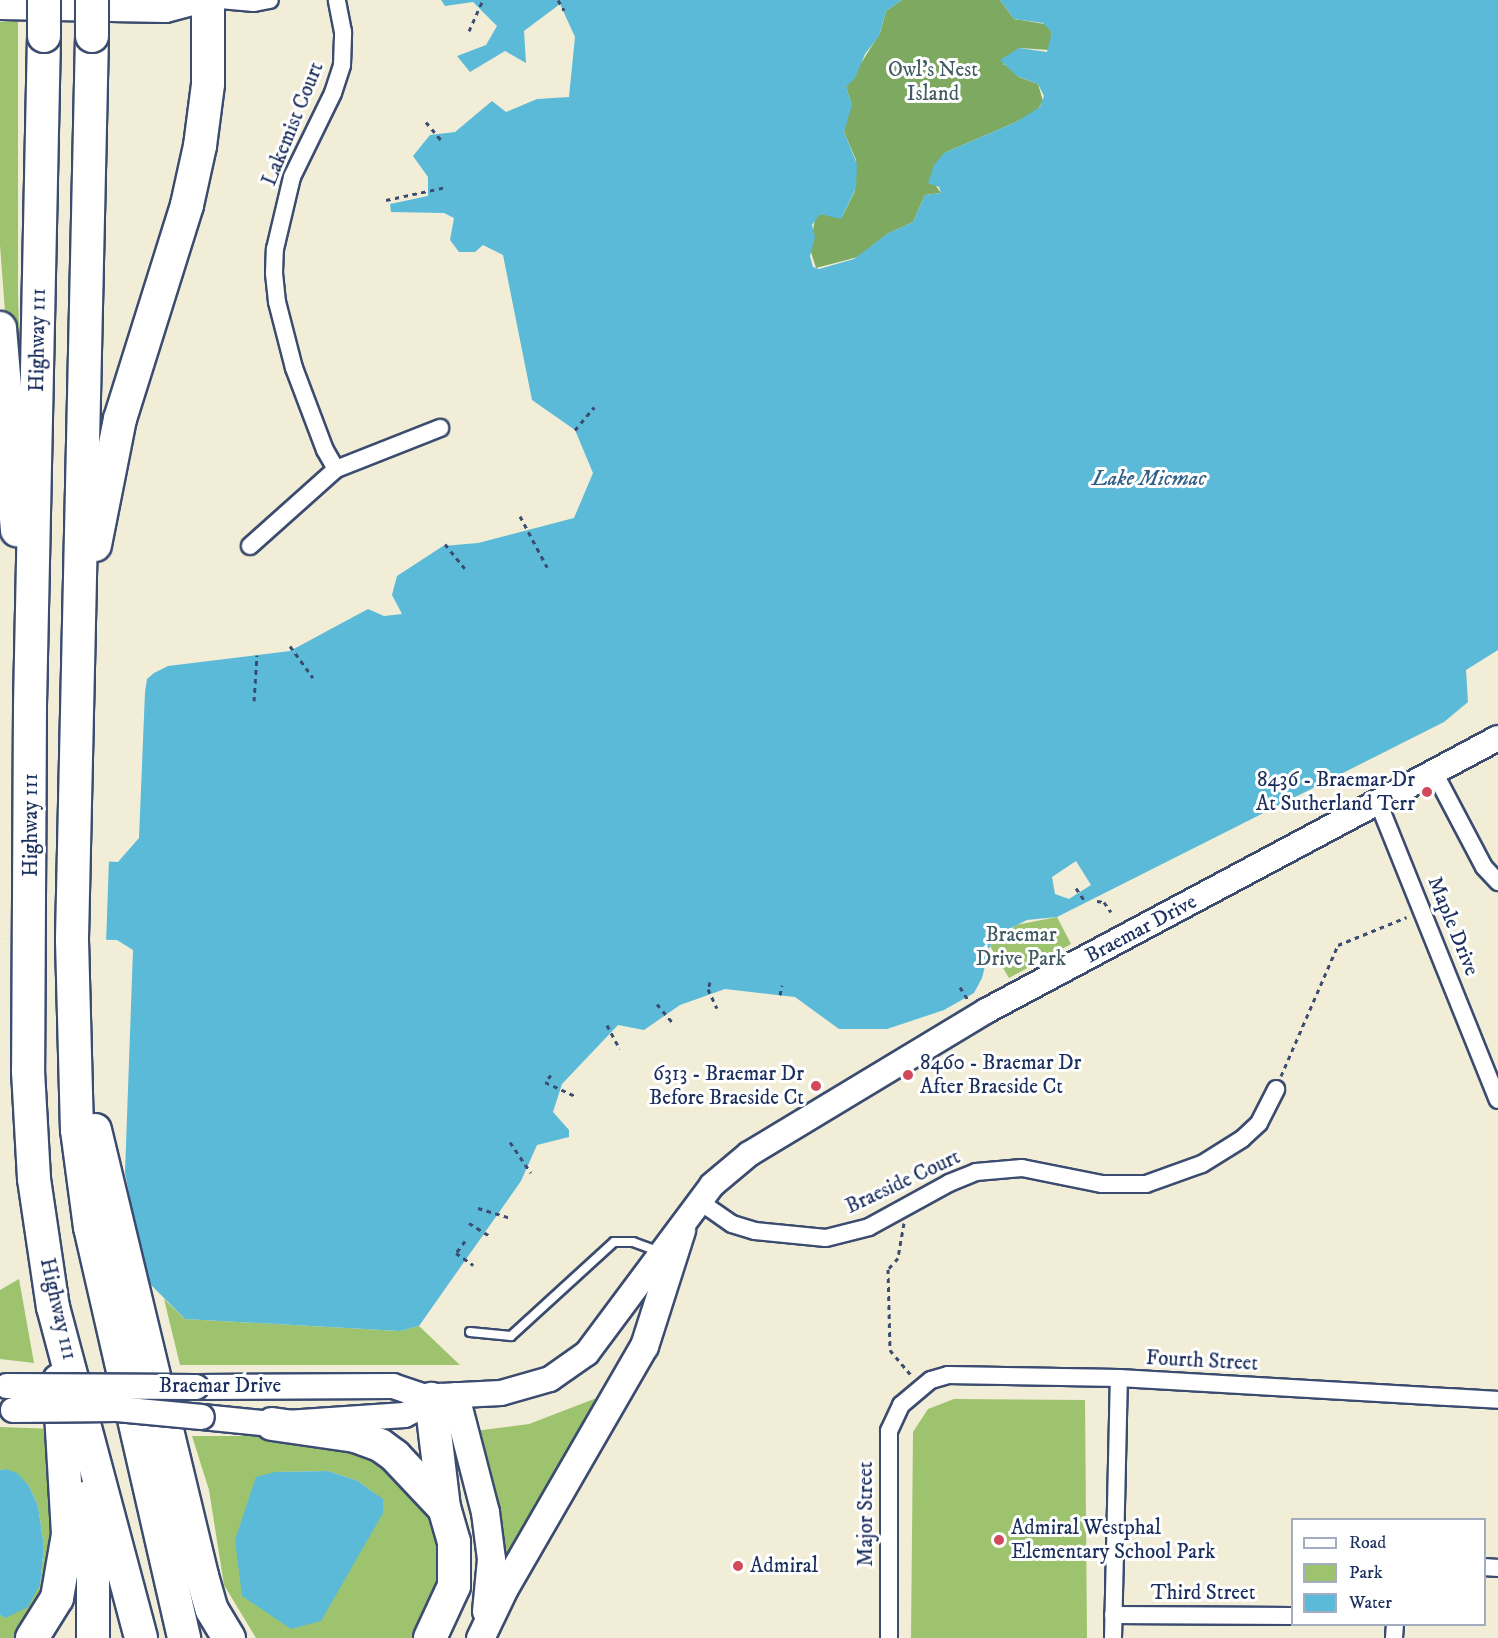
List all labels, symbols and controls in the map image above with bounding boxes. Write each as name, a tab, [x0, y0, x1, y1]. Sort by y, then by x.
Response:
park label: Owl's Nest Island	[888, 57, 978, 107]
street label: Lakemist Court	[257, 58, 329, 190]
street label: Highway 111	[24, 288, 52, 392]
water label: Lake Micmac	[1092, 466, 1206, 492]
place label: 8436 - Braemar Dr At Sutherland Terr	[1256, 767, 1415, 817]
street label: Highway 111	[18, 773, 44, 877]
marker: 8436 - Braemar Dr At Sutherland Terr	[1420, 785, 1434, 799]
street label: Maple Drive	[1422, 873, 1484, 979]
street label: Braemar Drive	[1081, 889, 1201, 969]
park label: Braemar Drive Park	[976, 922, 1066, 972]
place label: 8460 - Braemar Dr After Braeside Ct	[920, 1050, 1081, 1100]
place label: 6313 - Braemar Dr Before Braeside Ct	[649, 1061, 804, 1111]
marker: 8460 - Braemar Dr After Braeside Ct	[901, 1068, 915, 1082]
marker: 6313 - Braemar Dr Before Braeside Ct	[809, 1079, 823, 1093]
street label: Braeside Court	[842, 1144, 964, 1220]
street label: Highway 111	[34, 1256, 82, 1362]
street label: Fourth Street	[1145, 1345, 1259, 1377]
street label: Braemar Drive	[159, 1373, 281, 1399]
street label: Major Street	[853, 1461, 879, 1567]
place label: Admiral Westphal Elementary School Park	[1011, 1515, 1215, 1565]
legend	[1291, 1518, 1486, 1626]
text: Road	[1349, 1532, 1386, 1554]
marker: Admiral Westphal Elementary School Park	[992, 1533, 1006, 1547]
place label: Admiral	[750, 1553, 818, 1579]
marker: Admiral	[731, 1559, 745, 1573]
text: Park	[1349, 1562, 1383, 1584]
street label: Third Street	[1151, 1580, 1255, 1606]
text: Water	[1349, 1592, 1392, 1614]

